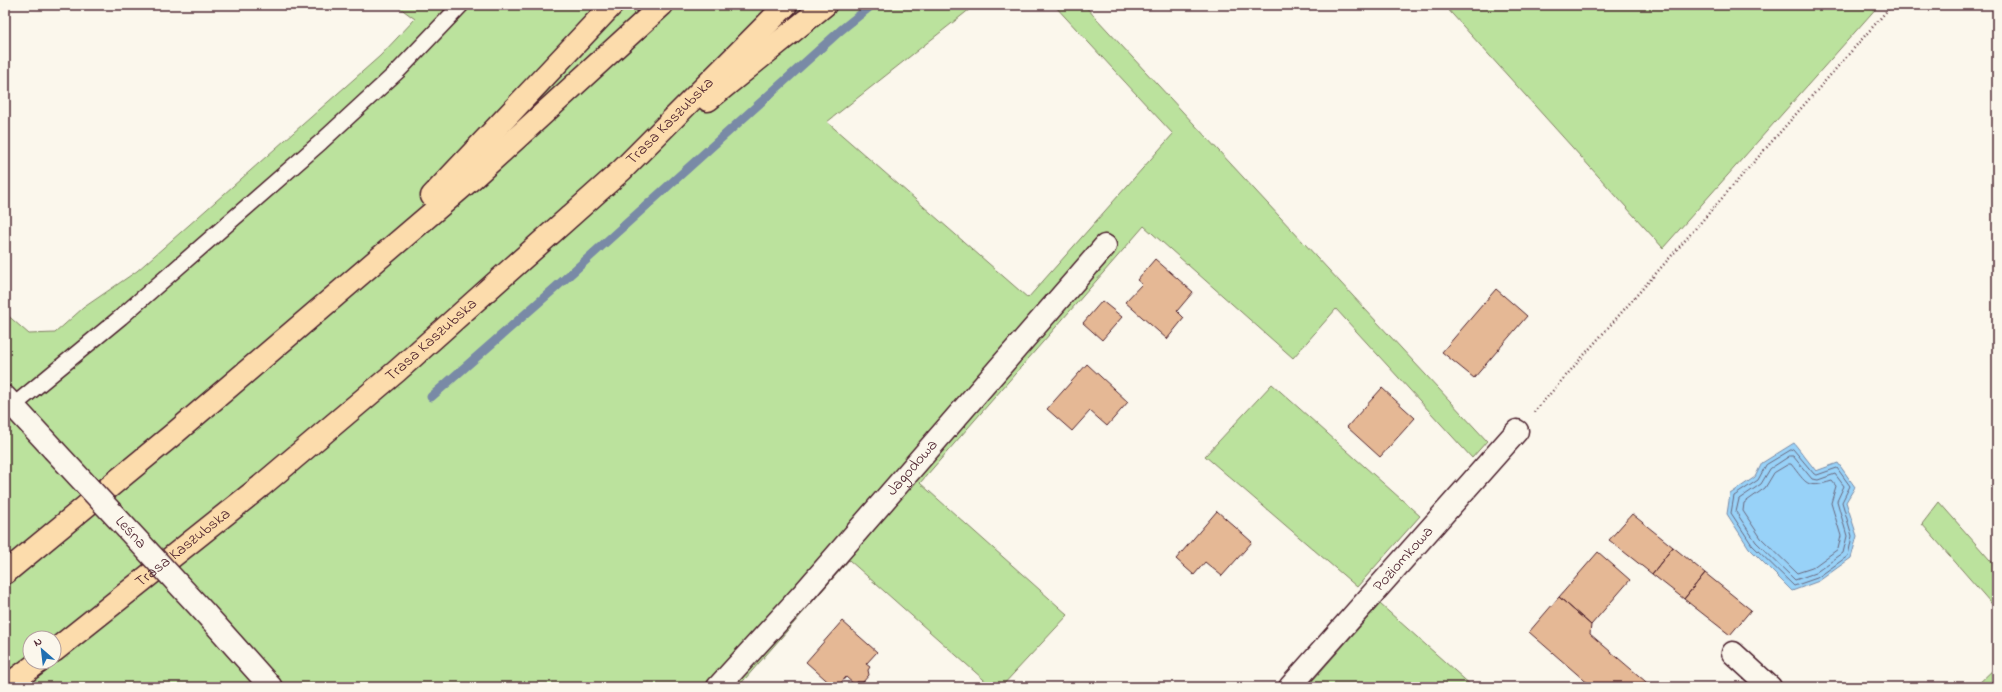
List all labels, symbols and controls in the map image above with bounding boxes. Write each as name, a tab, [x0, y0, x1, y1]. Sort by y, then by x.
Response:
street label: Trasa Kaszubska	[621, 72, 720, 171]
street label: Trasa Kaszubska	[380, 293, 483, 388]
street label: Jagodowa	[881, 434, 944, 502]
street label: Trasa Kaszubska	[130, 503, 236, 594]
street label: Leśna	[109, 511, 152, 555]
street label: Poziomkowa	[1367, 521, 1439, 598]
north arrow	[22, 630, 62, 670]
text: N	[31, 633, 45, 651]

